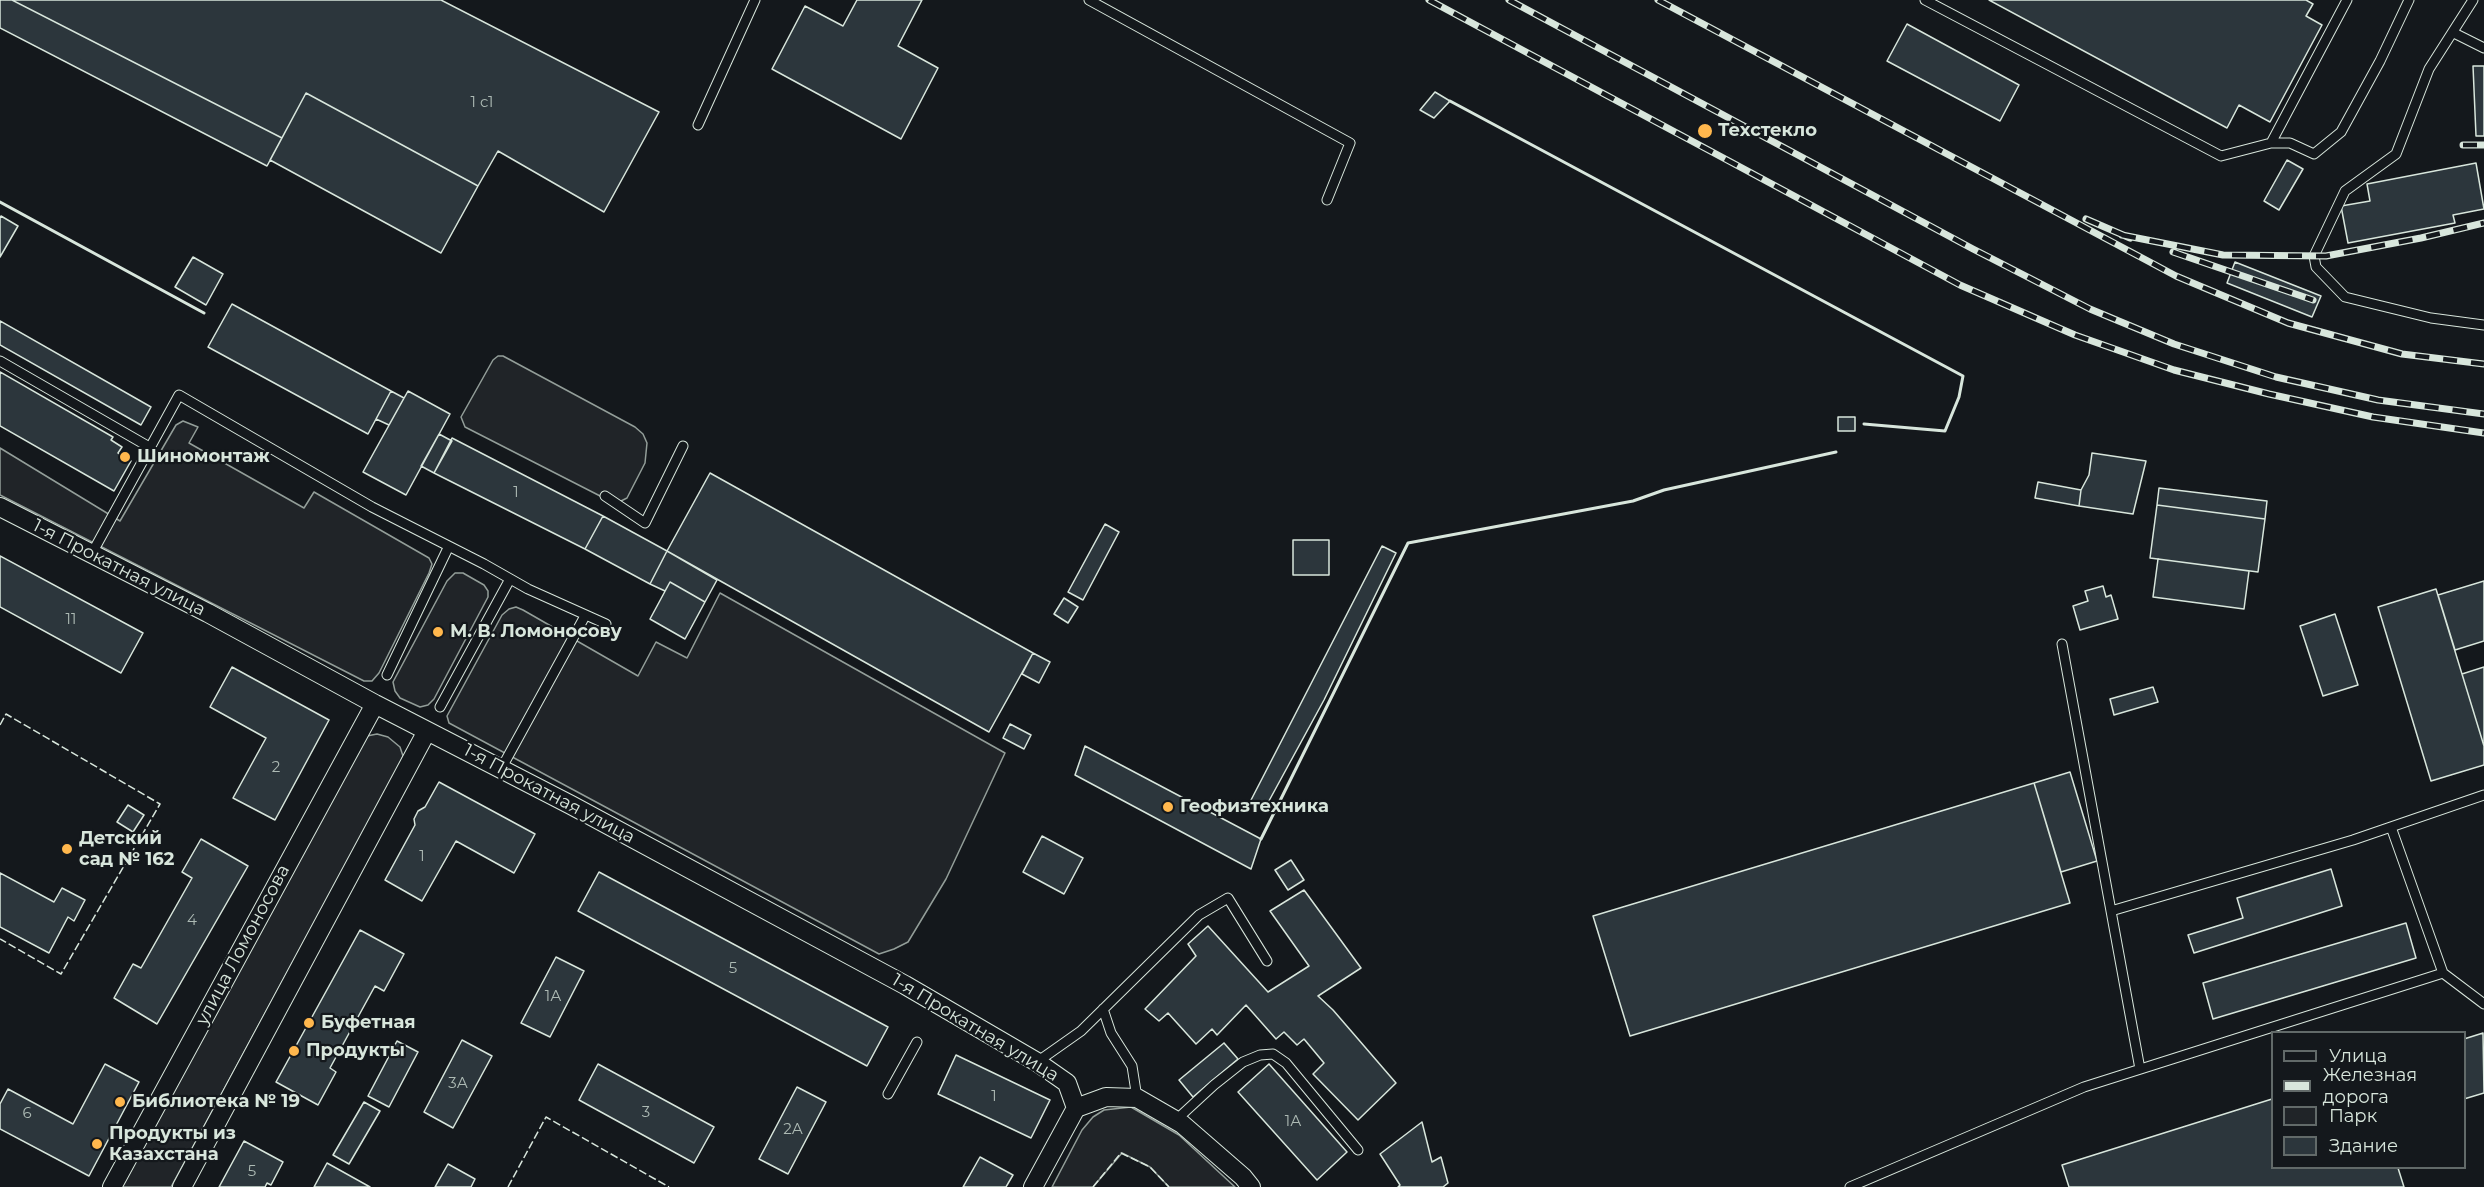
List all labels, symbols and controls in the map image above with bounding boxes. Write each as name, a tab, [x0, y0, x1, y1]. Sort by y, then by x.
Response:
house number: 1 c1	[471, 94, 493, 112]
place label: Техстекло	[1718, 120, 1817, 142]
marker: Техстекло	[1696, 122, 1714, 140]
place label: Шиномонтаж	[137, 446, 270, 468]
marker: Шиномонтаж	[118, 450, 132, 464]
house number: 1	[513, 484, 519, 502]
street label: 1-я Прокатная улица	[29, 515, 209, 621]
house number: 11	[66, 611, 76, 629]
place label: М. В. Ломоносову	[450, 621, 622, 643]
marker: М. В. Ломоносову	[431, 625, 445, 639]
street label: 1-я Прокатная улица	[460, 740, 638, 848]
house number: 2	[272, 759, 280, 777]
place label: Геофизтехника	[1180, 796, 1329, 818]
marker: Геофизтехника	[1161, 800, 1175, 814]
place label: Детский сад № 162	[79, 828, 174, 870]
marker: Детский сад № 162	[60, 842, 74, 856]
house number: 1	[419, 848, 425, 866]
street label: улица Ломоносова	[192, 861, 294, 1029]
house number: 4	[187, 912, 197, 930]
house number: 5	[729, 960, 737, 978]
street label: 1-я Прокатная улица	[888, 970, 1062, 1086]
house number: 1А	[545, 988, 561, 1006]
place label: Буфетная	[321, 1012, 416, 1034]
marker: Буфетная	[302, 1016, 316, 1030]
legend	[2271, 1031, 2466, 1169]
place label: Продукты	[306, 1040, 405, 1062]
marker: Продукты	[287, 1044, 301, 1058]
text: Улица	[2329, 1045, 2387, 1067]
text: Железная дорога	[2323, 1064, 2417, 1108]
house number: 3А	[448, 1075, 468, 1093]
house number: 1	[991, 1088, 997, 1106]
place label: Библиотека № 19	[132, 1091, 300, 1113]
marker: Библиотека № 19	[113, 1095, 127, 1109]
house number: 3	[642, 1104, 650, 1122]
house number: 6	[22, 1105, 32, 1123]
text: Парк	[2329, 1105, 2377, 1127]
house number: 1А	[1285, 1113, 1301, 1131]
house number: 2А	[783, 1121, 803, 1139]
place label: Продукты из Казахстана	[109, 1123, 236, 1166]
text: Здание	[2329, 1135, 2398, 1157]
marker: Продукты из Казахстана	[90, 1137, 104, 1151]
house number: 5	[248, 1163, 256, 1181]

